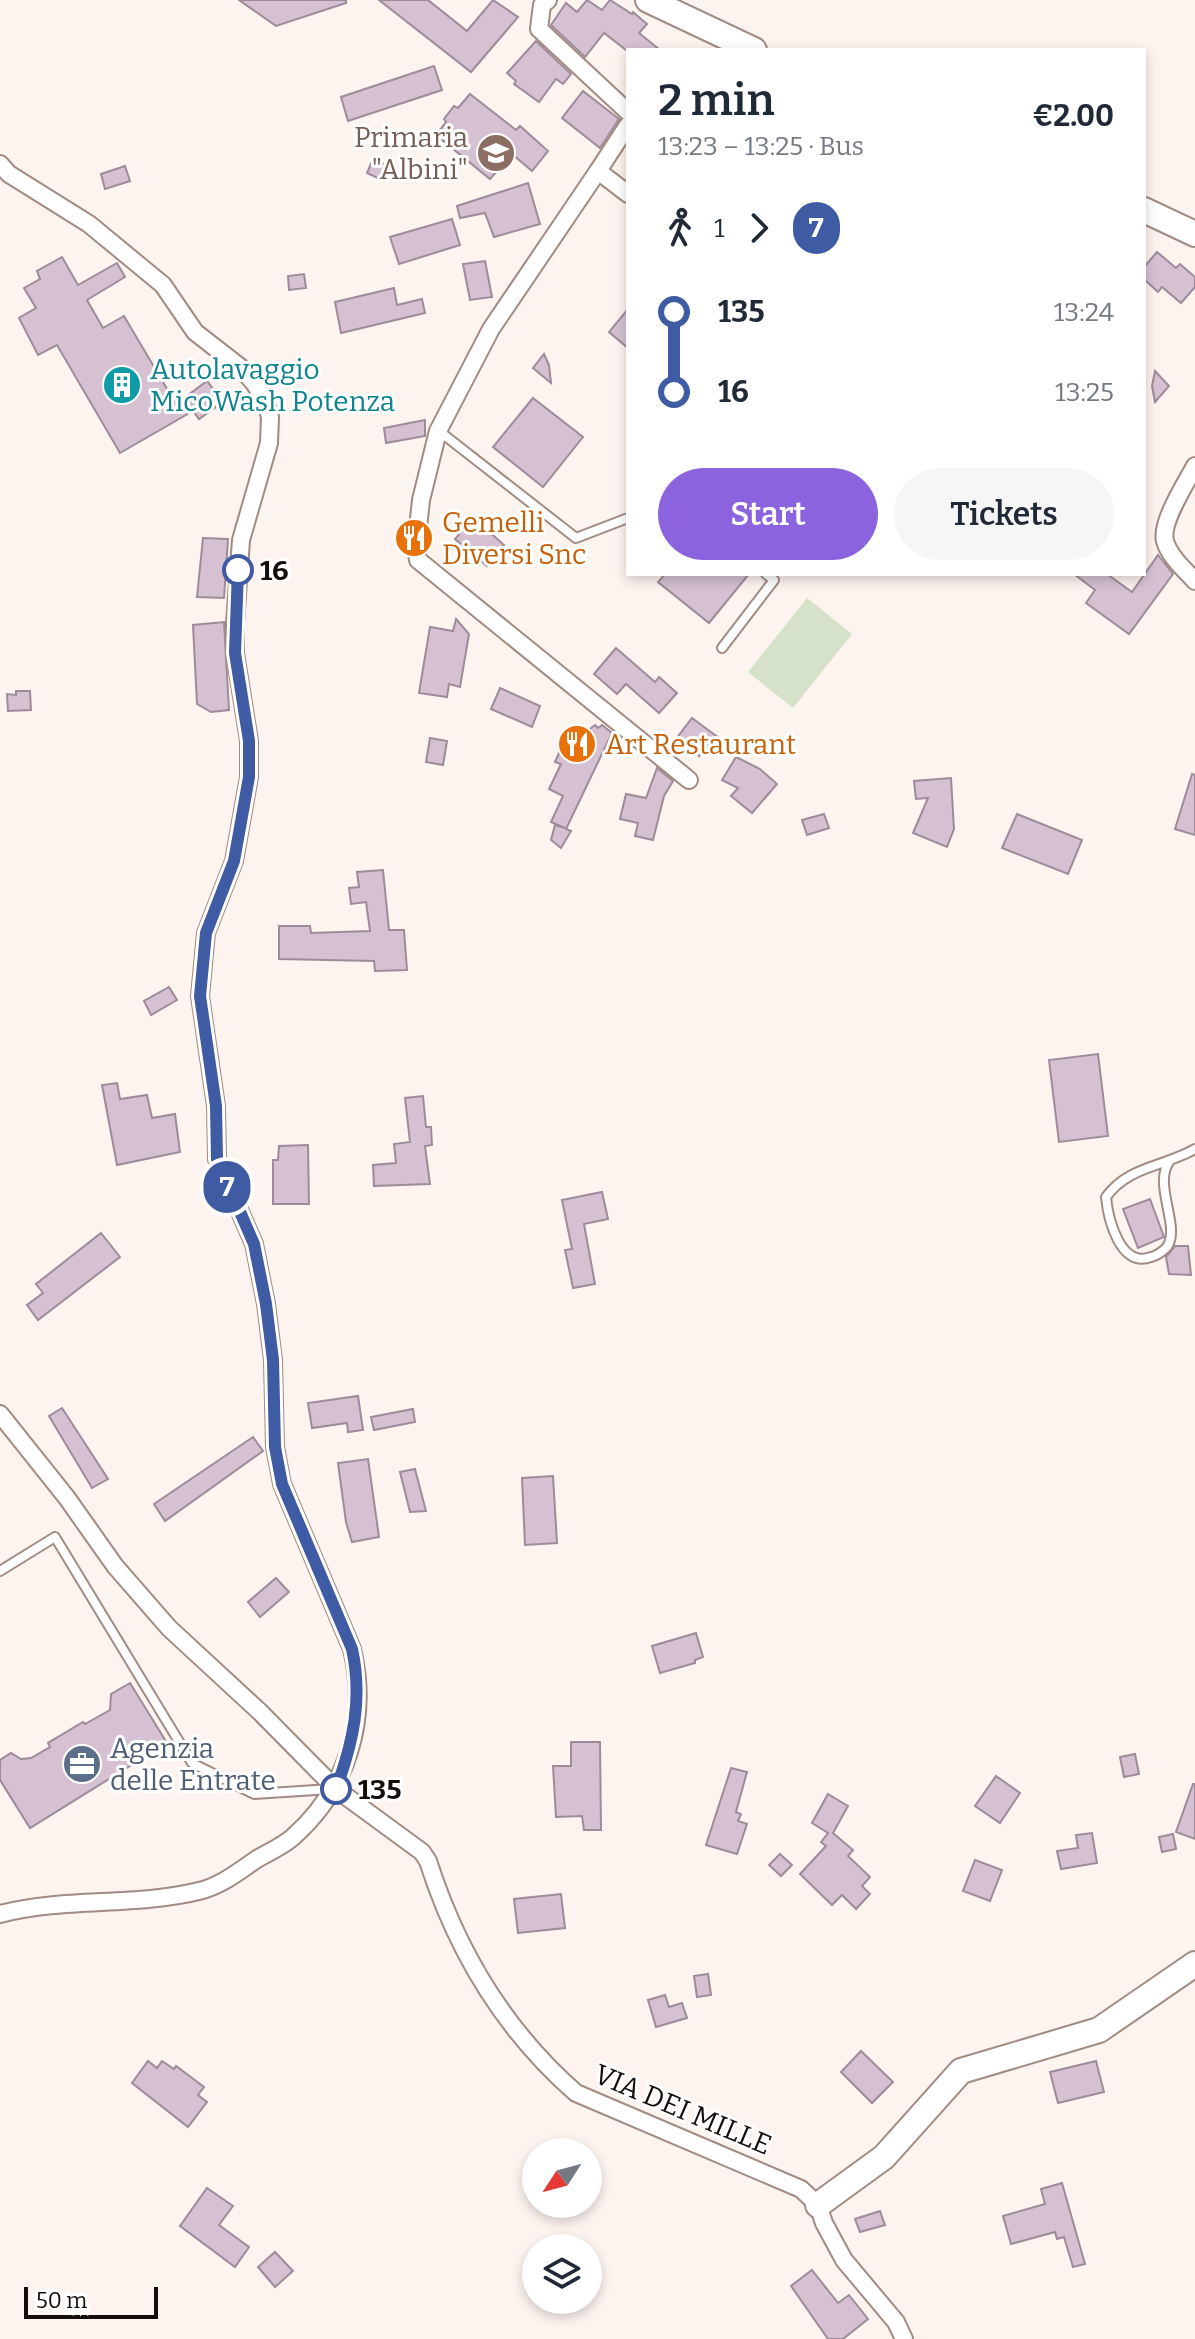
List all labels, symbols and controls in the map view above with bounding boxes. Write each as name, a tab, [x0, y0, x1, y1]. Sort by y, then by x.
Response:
text: 2 min	[658, 74, 775, 127]
text: €2.00	[1033, 98, 1114, 134]
place label: Primaria "Albini"	[354, 121, 468, 186]
text: 13:23 – 13:25 · Bus	[658, 131, 864, 162]
school or university icon: Primaria "Albini"	[475, 132, 517, 174]
icon: walk	[658, 206, 702, 250]
icon: forward	[737, 206, 781, 250]
text: 7	[809, 211, 824, 244]
text: 1	[714, 213, 725, 244]
text: 135	[718, 294, 765, 330]
text: 13:24	[1054, 297, 1114, 328]
place label: Autolavaggio MicoWash Potenza	[150, 353, 395, 418]
building icon: Autolavaggio MicoWash Potenza	[101, 364, 143, 406]
text: 16	[718, 374, 749, 410]
text: 13:25	[1055, 377, 1114, 408]
button: Start	[658, 468, 878, 560]
button: Tickets	[894, 468, 1114, 560]
place label: Gemelli Diversi Snc	[442, 506, 586, 571]
restaurant icon: Gemelli Diversi Snc	[393, 517, 435, 559]
place label: 16	[260, 554, 289, 587]
marker: 16	[223, 555, 253, 585]
restaurant icon: Art Restaurant	[556, 723, 598, 765]
place label: Art Restaurant	[605, 728, 796, 761]
line badge: 7	[201, 1161, 253, 1213]
text: 7	[219, 1170, 235, 1203]
place label: Agenzia delle Entrate	[110, 1732, 276, 1797]
office icon: Agenzia delle Entrate	[61, 1743, 103, 1785]
place label: 135	[358, 1773, 402, 1806]
marker: 135	[321, 1774, 351, 1804]
street label: VIA DEI MILLE	[589, 2057, 776, 2162]
north arrow	[522, 2138, 602, 2218]
map controls	[522, 2138, 602, 2314]
button: layers	[522, 2234, 602, 2314]
scale bar	[24, 2283, 158, 2319]
text: 50 m	[36, 2287, 87, 2314]

